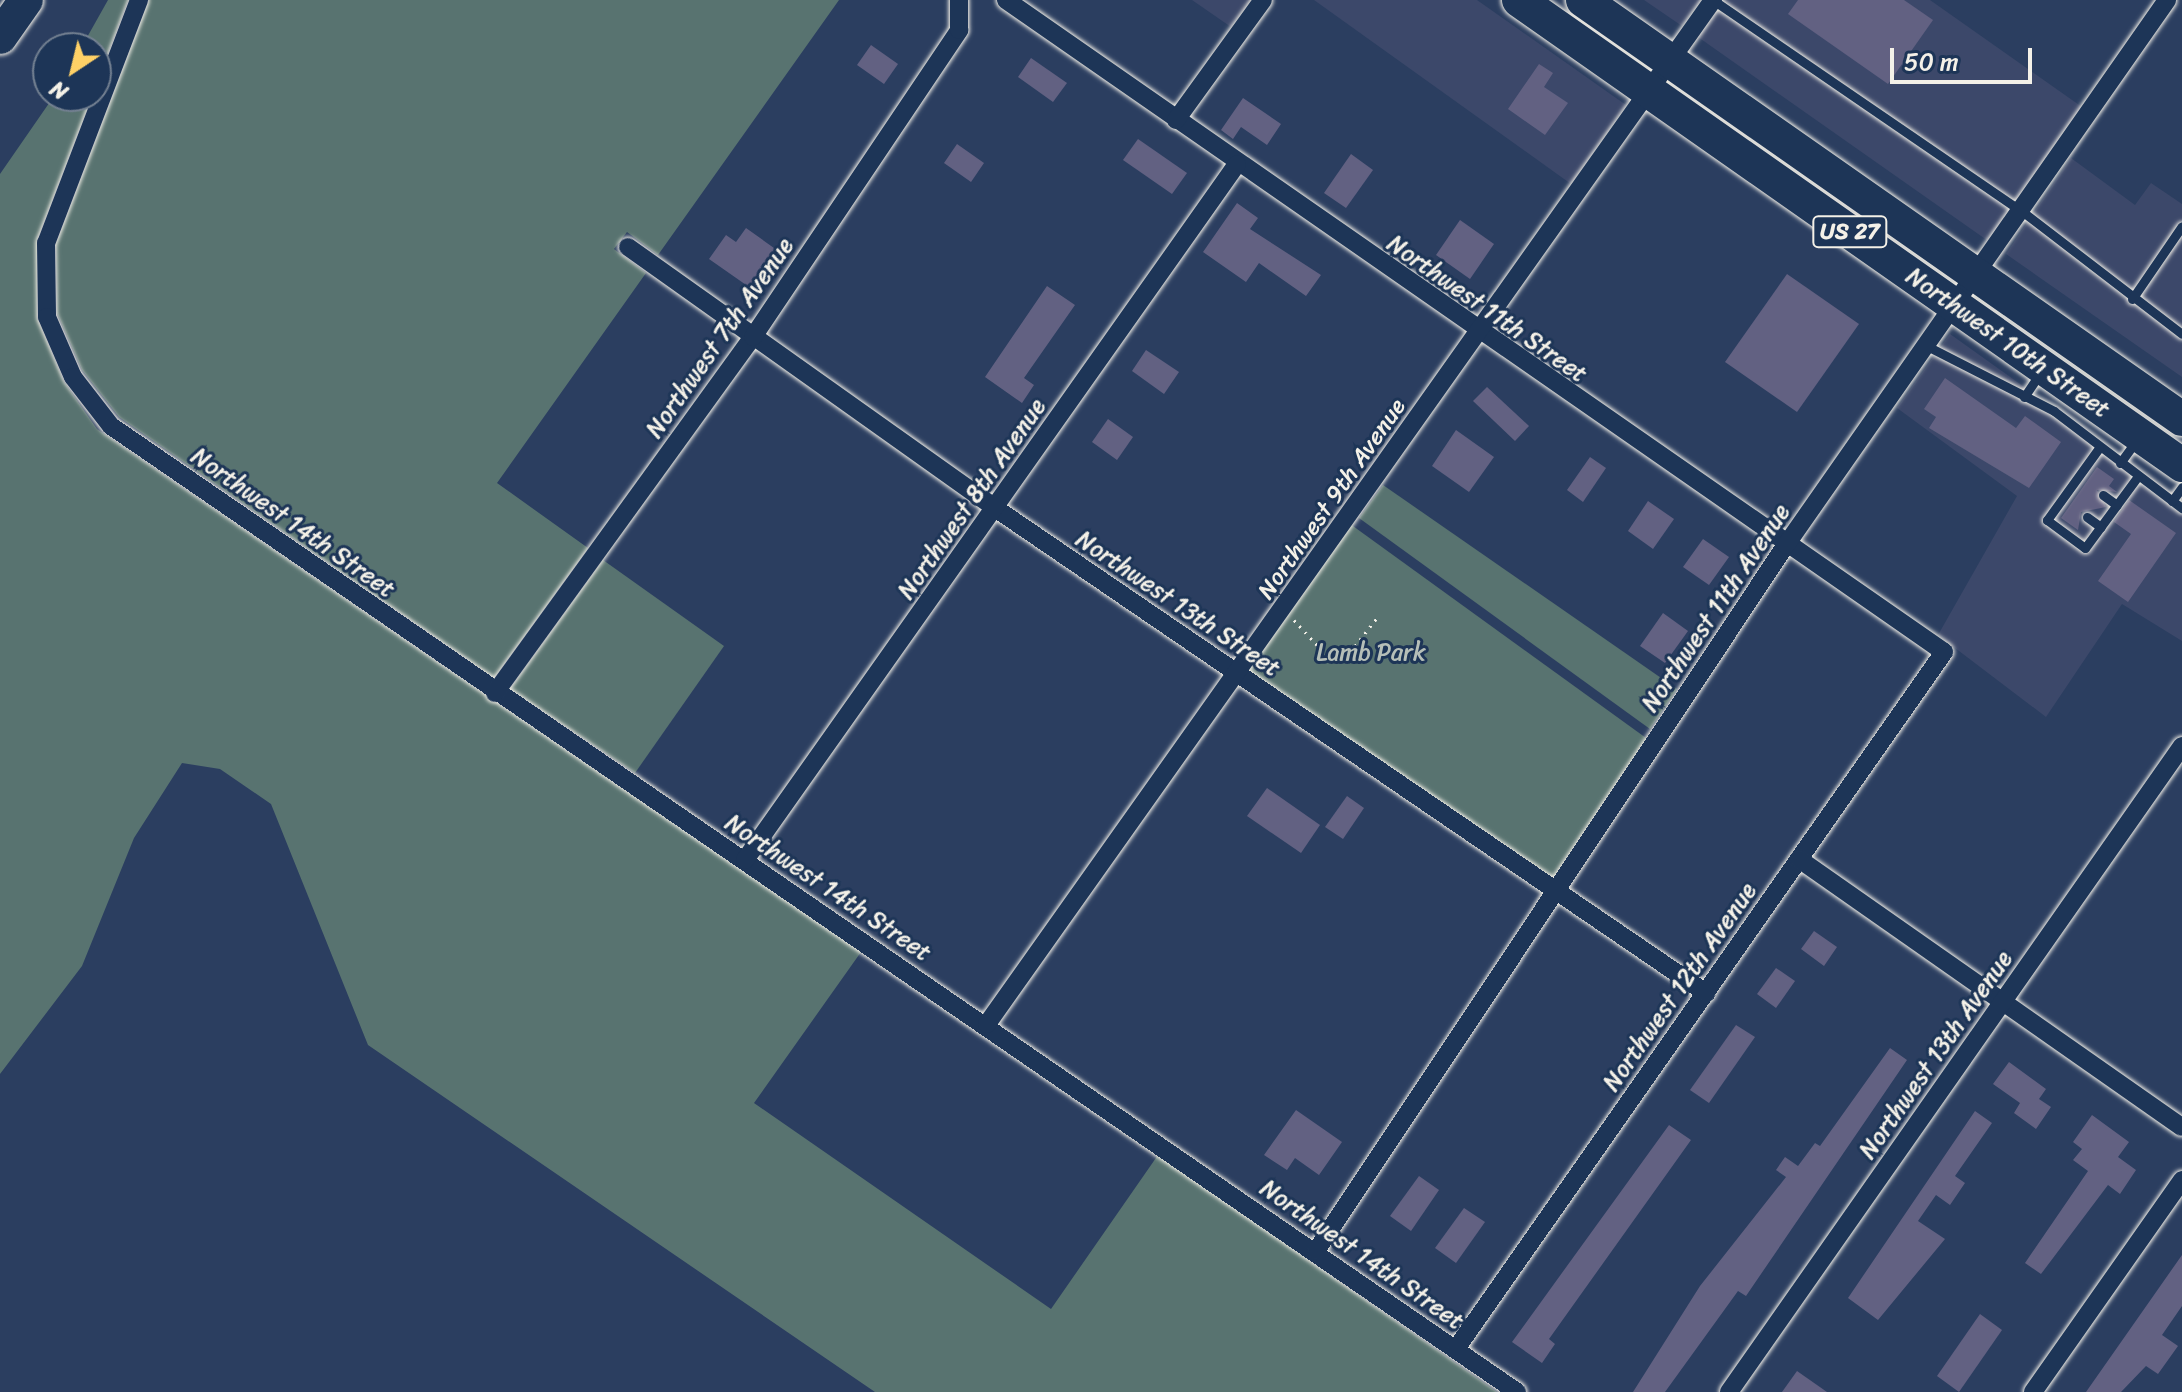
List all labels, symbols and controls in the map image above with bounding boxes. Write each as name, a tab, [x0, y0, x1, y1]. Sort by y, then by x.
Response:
north arrow	[32, 32, 112, 112]
scale bar	[1894, 32, 2036, 82]
text: 50 m	[1904, 41, 1959, 83]
text: N	[42, 70, 77, 111]
road number: US 27	[1812, 214, 1888, 250]
street label: Northwest 11th Street	[1382, 229, 1592, 389]
street label: Northwest 7th Avenue	[640, 233, 800, 443]
street label: Northwest 10th Street	[1901, 262, 2115, 424]
street label: Northwest 8th Avenue	[892, 393, 1052, 605]
street label: Northwest 9th Avenue	[1252, 393, 1412, 605]
street label: Northwest 14th Street	[186, 442, 400, 604]
street label: Northwest 11th Avenue	[1636, 499, 1796, 717]
street label: Northwest 13th Street	[1070, 525, 1286, 683]
park label: Lamb Park	[1316, 639, 1426, 667]
street label: Northwest 14th Street	[720, 808, 936, 968]
street label: Northwest 12th Avenue	[1597, 877, 1763, 1097]
street label: Northwest 13th Avenue	[1853, 946, 2019, 1164]
street label: Northwest 14th Street	[1255, 1174, 1469, 1336]

